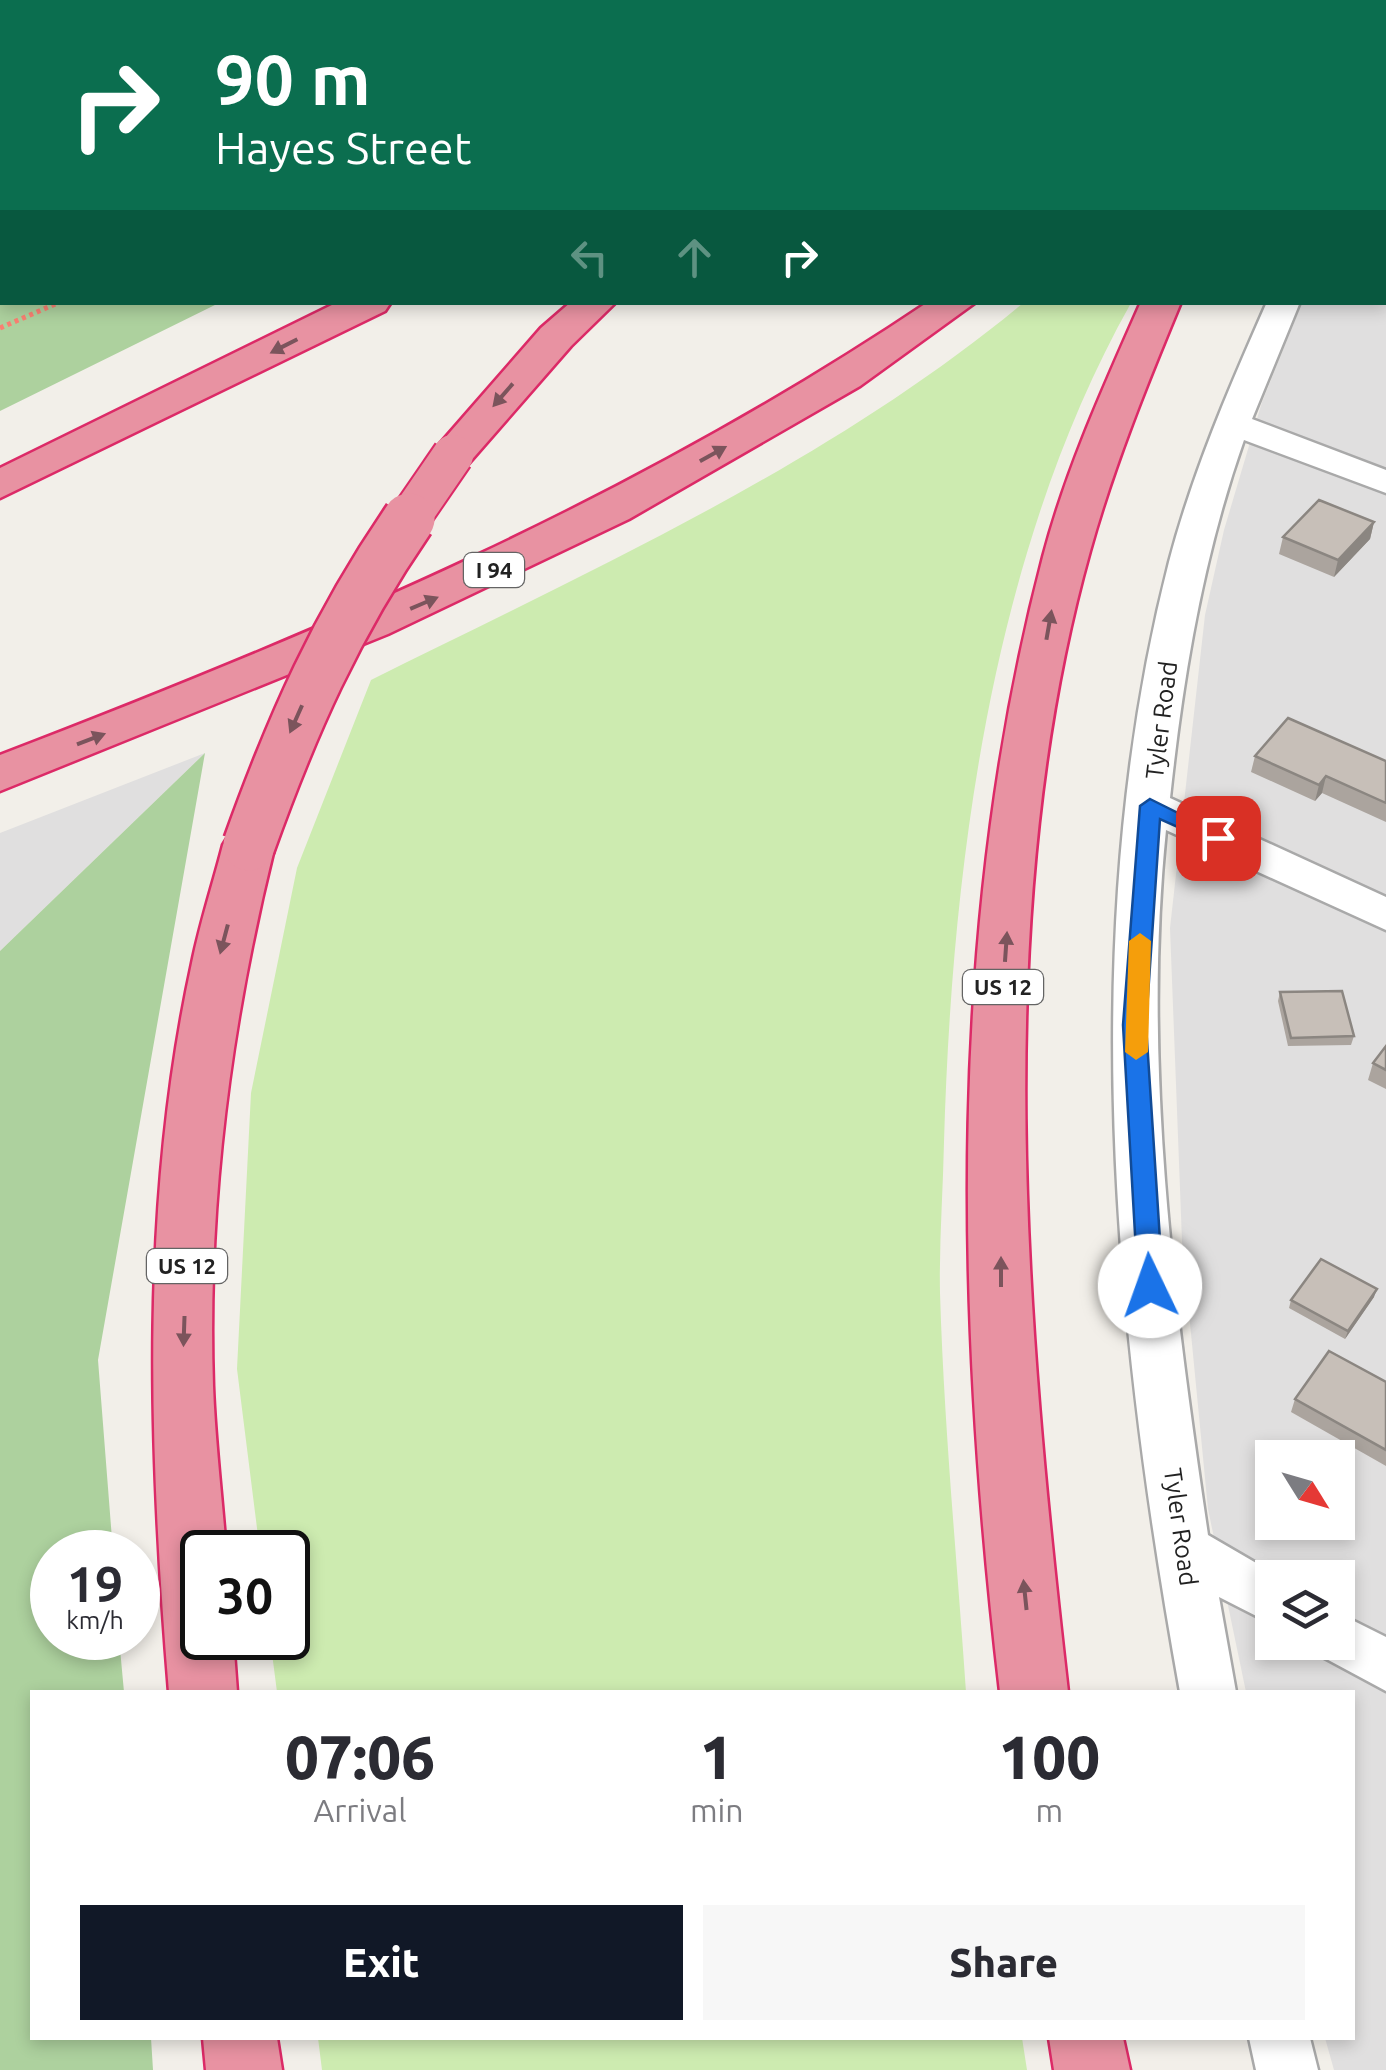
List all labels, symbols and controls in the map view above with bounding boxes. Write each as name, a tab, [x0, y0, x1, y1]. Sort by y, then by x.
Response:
icon: right	[50, 40, 180, 170]
text: 90 m	[215, 40, 371, 118]
text: Hayes Street	[215, 122, 471, 173]
icon: left	[562, 230, 617, 285]
icon: ahead	[667, 230, 722, 285]
icon: right	[772, 230, 827, 285]
one-way arrow	[269, 337, 298, 354]
one-way arrow	[493, 382, 515, 407]
one-way arrow	[699, 446, 727, 463]
road number: I 94	[464, 553, 524, 587]
one-way arrow	[409, 595, 439, 611]
one-way arrow	[1042, 609, 1057, 640]
street label: Tyler Road	[1140, 659, 1182, 781]
one-way arrow	[288, 705, 305, 734]
one-way arrow	[76, 730, 106, 746]
pin	[1176, 796, 1261, 881]
icon: arrive	[1191, 811, 1246, 866]
one-way arrow	[216, 924, 232, 955]
one-way arrow	[998, 930, 1014, 962]
road number: US 12	[963, 970, 1043, 1004]
position arrow	[1098, 1234, 1202, 1338]
road number: US 12	[147, 1249, 227, 1283]
one-way arrow	[993, 1255, 1009, 1287]
one-way arrow	[176, 1316, 192, 1347]
north arrow	[1255, 1440, 1355, 1540]
map controls	[1255, 1440, 1355, 1660]
street label: Tyler Road	[1159, 1466, 1203, 1588]
speed limit sign: 30	[180, 1530, 310, 1660]
text: 19	[67, 1555, 123, 1611]
button: layers	[1255, 1560, 1355, 1660]
one-way arrow	[1017, 1579, 1033, 1611]
text: km/h	[66, 1606, 124, 1634]
text: 07:06	[285, 1723, 435, 1790]
text: 1	[700, 1723, 734, 1790]
text: 100	[999, 1723, 1100, 1790]
text: Arrival	[313, 1792, 407, 1828]
text: min	[690, 1792, 744, 1828]
text: m	[1035, 1792, 1063, 1828]
button: Exit	[80, 1905, 683, 2020]
button: Share	[703, 1905, 1305, 2020]

